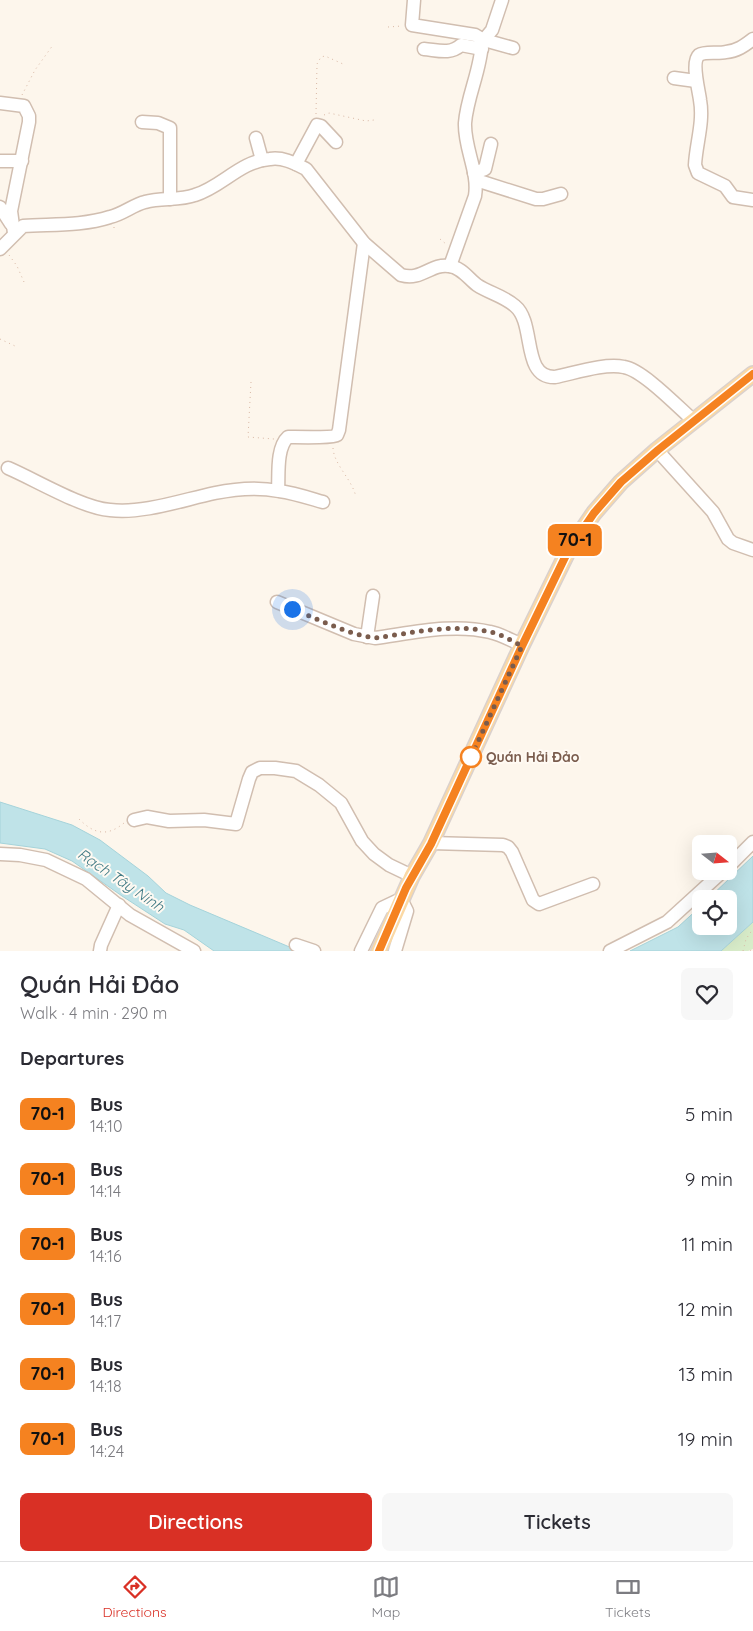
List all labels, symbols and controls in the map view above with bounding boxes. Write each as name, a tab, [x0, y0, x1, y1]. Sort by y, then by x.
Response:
line badge: 70-1	[540, 524, 610, 556]
text: 70-1	[558, 528, 592, 551]
your location	[280, 597, 305, 622]
marker: Quán Hải Đảo	[460, 746, 482, 768]
place label: Quán Hải Đảo	[486, 748, 580, 766]
north arrow	[692, 835, 738, 880]
map controls	[692, 835, 737, 935]
water label: Rạch Tây Ninh	[74, 844, 168, 916]
button: locate	[692, 890, 737, 935]
button: heart	[681, 968, 733, 1020]
text: Quán Hải Đảo	[20, 969, 179, 999]
text: Walk · 4 min · 290 m	[20, 1003, 167, 1023]
text: Departures	[20, 1046, 124, 1070]
text: Bus	[90, 1092, 123, 1116]
text: 70-1	[30, 1102, 65, 1125]
text: 5 min	[685, 1102, 733, 1126]
text: 14:10	[90, 1116, 123, 1136]
text: Bus	[90, 1157, 123, 1181]
text: 70-1	[30, 1167, 65, 1190]
text: 9 min	[685, 1167, 733, 1191]
text: 14:14	[90, 1181, 121, 1201]
text: Bus	[90, 1222, 123, 1246]
text: 70-1	[30, 1232, 65, 1255]
text: 11 min	[681, 1232, 733, 1256]
text: 14:16	[90, 1246, 122, 1266]
text: Bus	[90, 1287, 123, 1311]
text: 70-1	[30, 1297, 65, 1320]
text: 12 min	[678, 1297, 733, 1321]
text: 14:17	[90, 1311, 121, 1331]
text: Bus	[90, 1352, 123, 1376]
text: 70-1	[30, 1362, 65, 1385]
text: 13 min	[678, 1362, 733, 1386]
text: 14:18	[90, 1376, 122, 1396]
text: Bus	[90, 1417, 123, 1441]
text: 70-1	[30, 1427, 65, 1450]
text: 19 min	[678, 1427, 733, 1451]
text: 14:24	[90, 1441, 124, 1461]
button: Directions	[20, 1493, 372, 1551]
button: Tickets	[382, 1493, 733, 1551]
tab: Directions	[102, 1573, 167, 1621]
tab: Map	[372, 1573, 400, 1621]
tab: Tickets	[605, 1573, 650, 1621]

